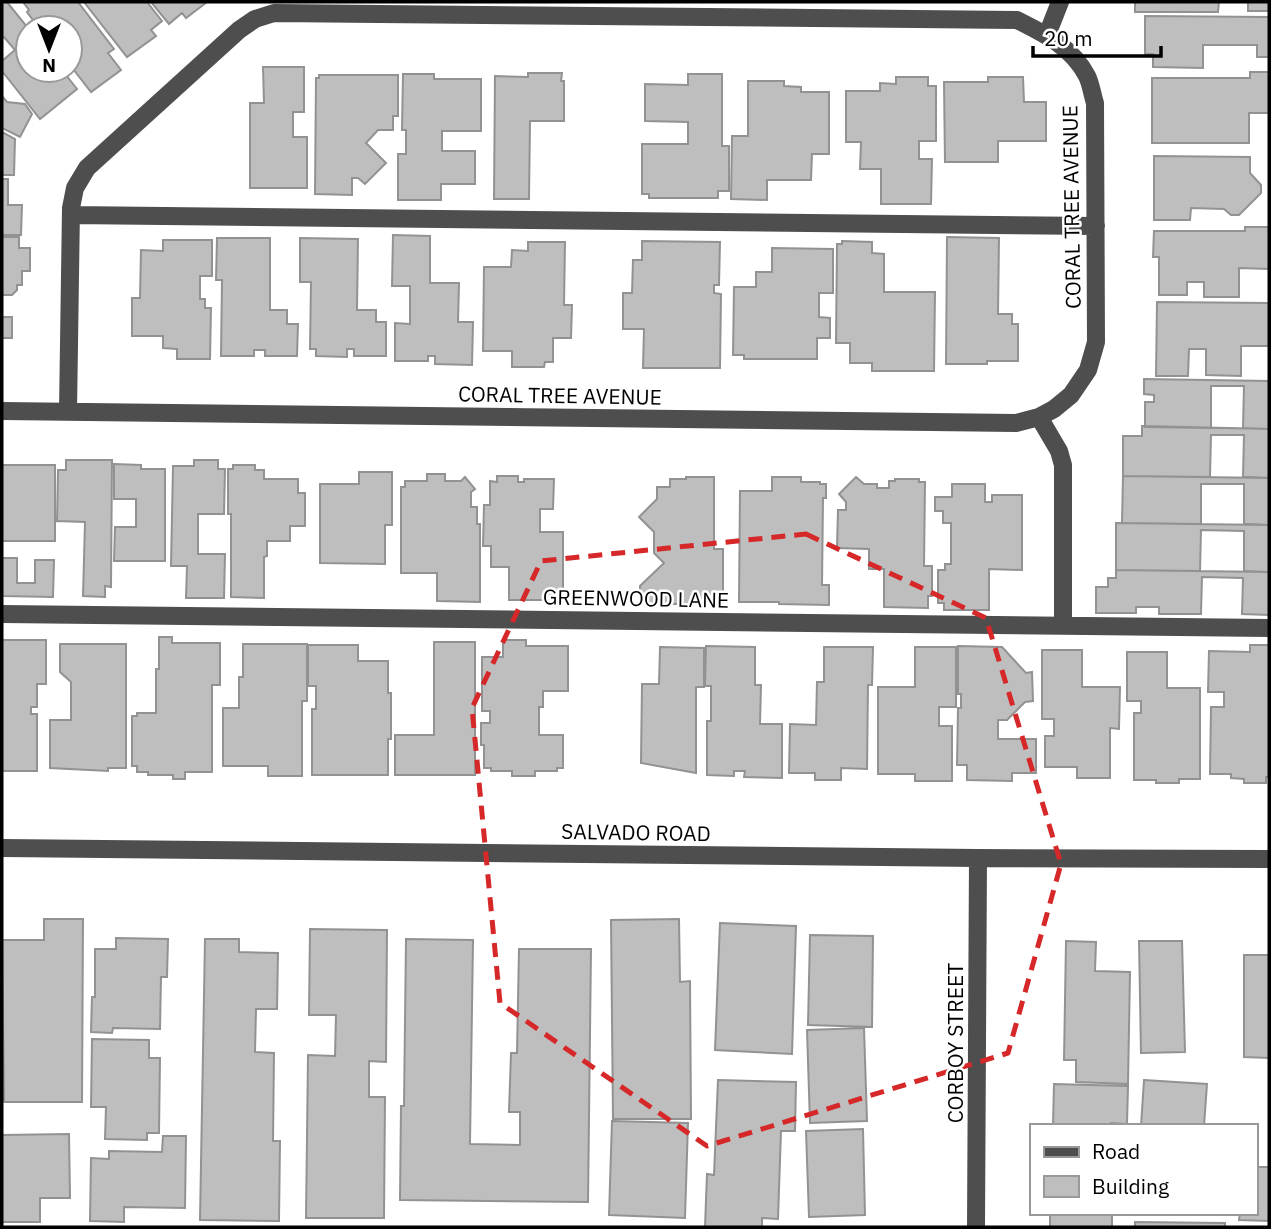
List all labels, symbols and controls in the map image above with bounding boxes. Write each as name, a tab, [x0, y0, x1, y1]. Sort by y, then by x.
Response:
north arrow	[14, 14, 84, 84]
scale bar	[1033, 14, 1161, 58]
text: 20 m	[1044, 24, 1093, 52]
text: N	[42, 54, 56, 78]
street label: CORAL TREE AVENUE	[1055, 105, 1087, 309]
street label: CORAL TREE AVENUE	[458, 379, 662, 411]
street label: GREENWOOD LANE	[543, 582, 729, 614]
street label: SALVADO ROAD	[561, 817, 711, 847]
street label: CORBOY STREET	[941, 963, 969, 1123]
legend	[1030, 1124, 1257, 1215]
text: Road	[1092, 1137, 1140, 1165]
text: Building	[1092, 1172, 1169, 1200]

